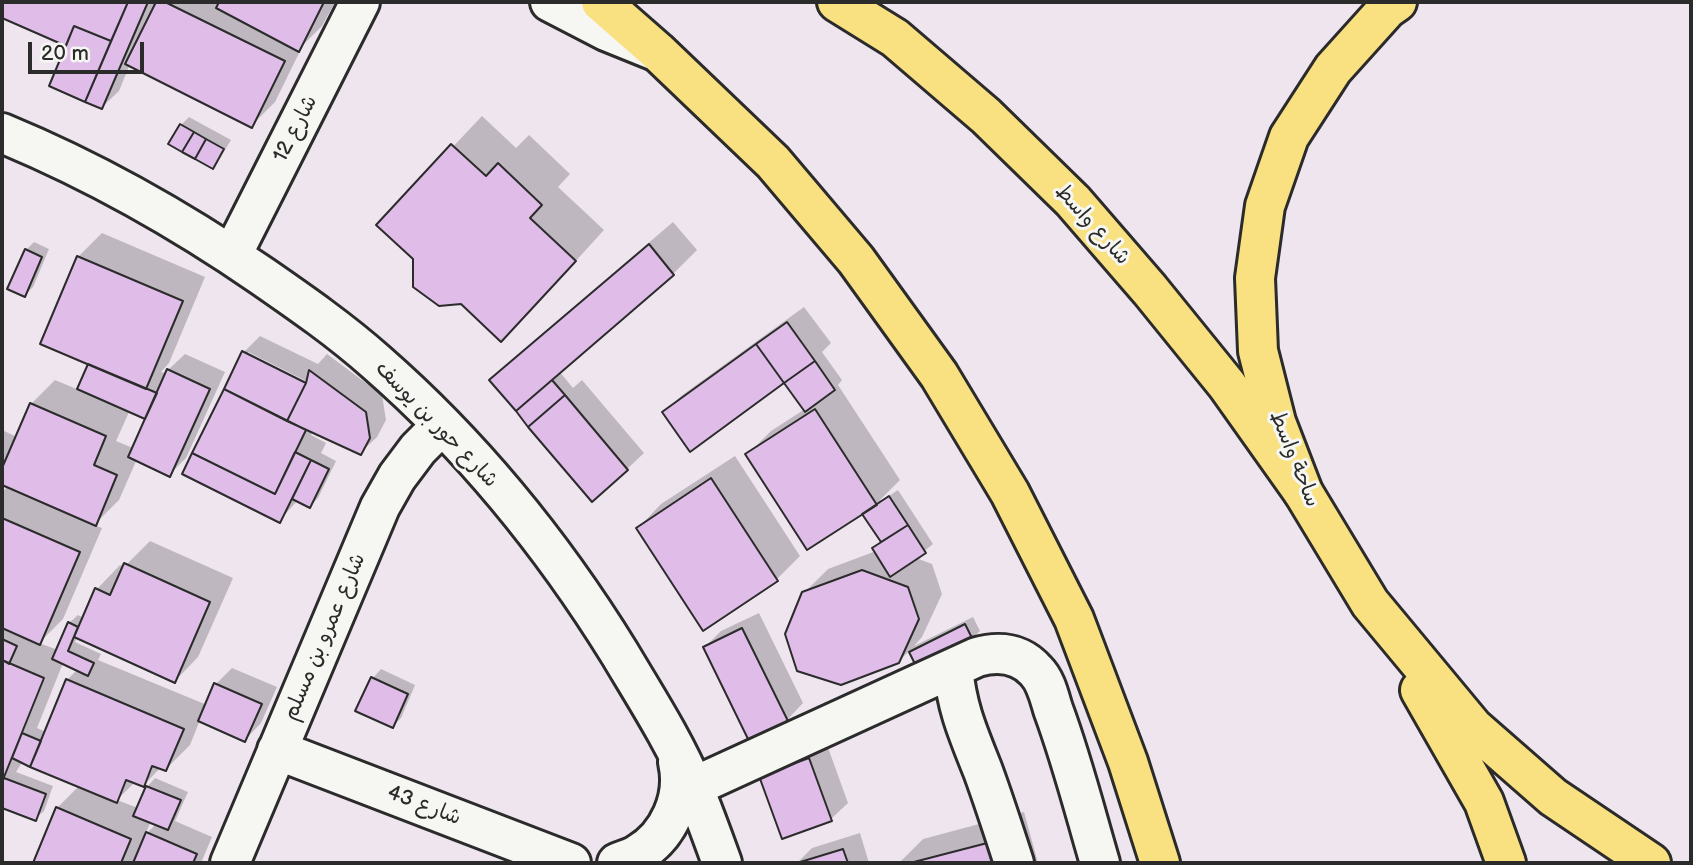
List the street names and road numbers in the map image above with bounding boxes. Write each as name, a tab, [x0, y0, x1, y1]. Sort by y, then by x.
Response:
street label: شارع 12	[269, 91, 323, 167]
street label: شارع واسط	[1049, 179, 1135, 271]
street label: شارع حور بن يوسف	[369, 357, 503, 493]
street label: ساحة واسط	[1263, 407, 1325, 511]
street label: شارع عمرو بن مسلم	[278, 550, 372, 724]
street label: شارع 43	[384, 780, 464, 832]

